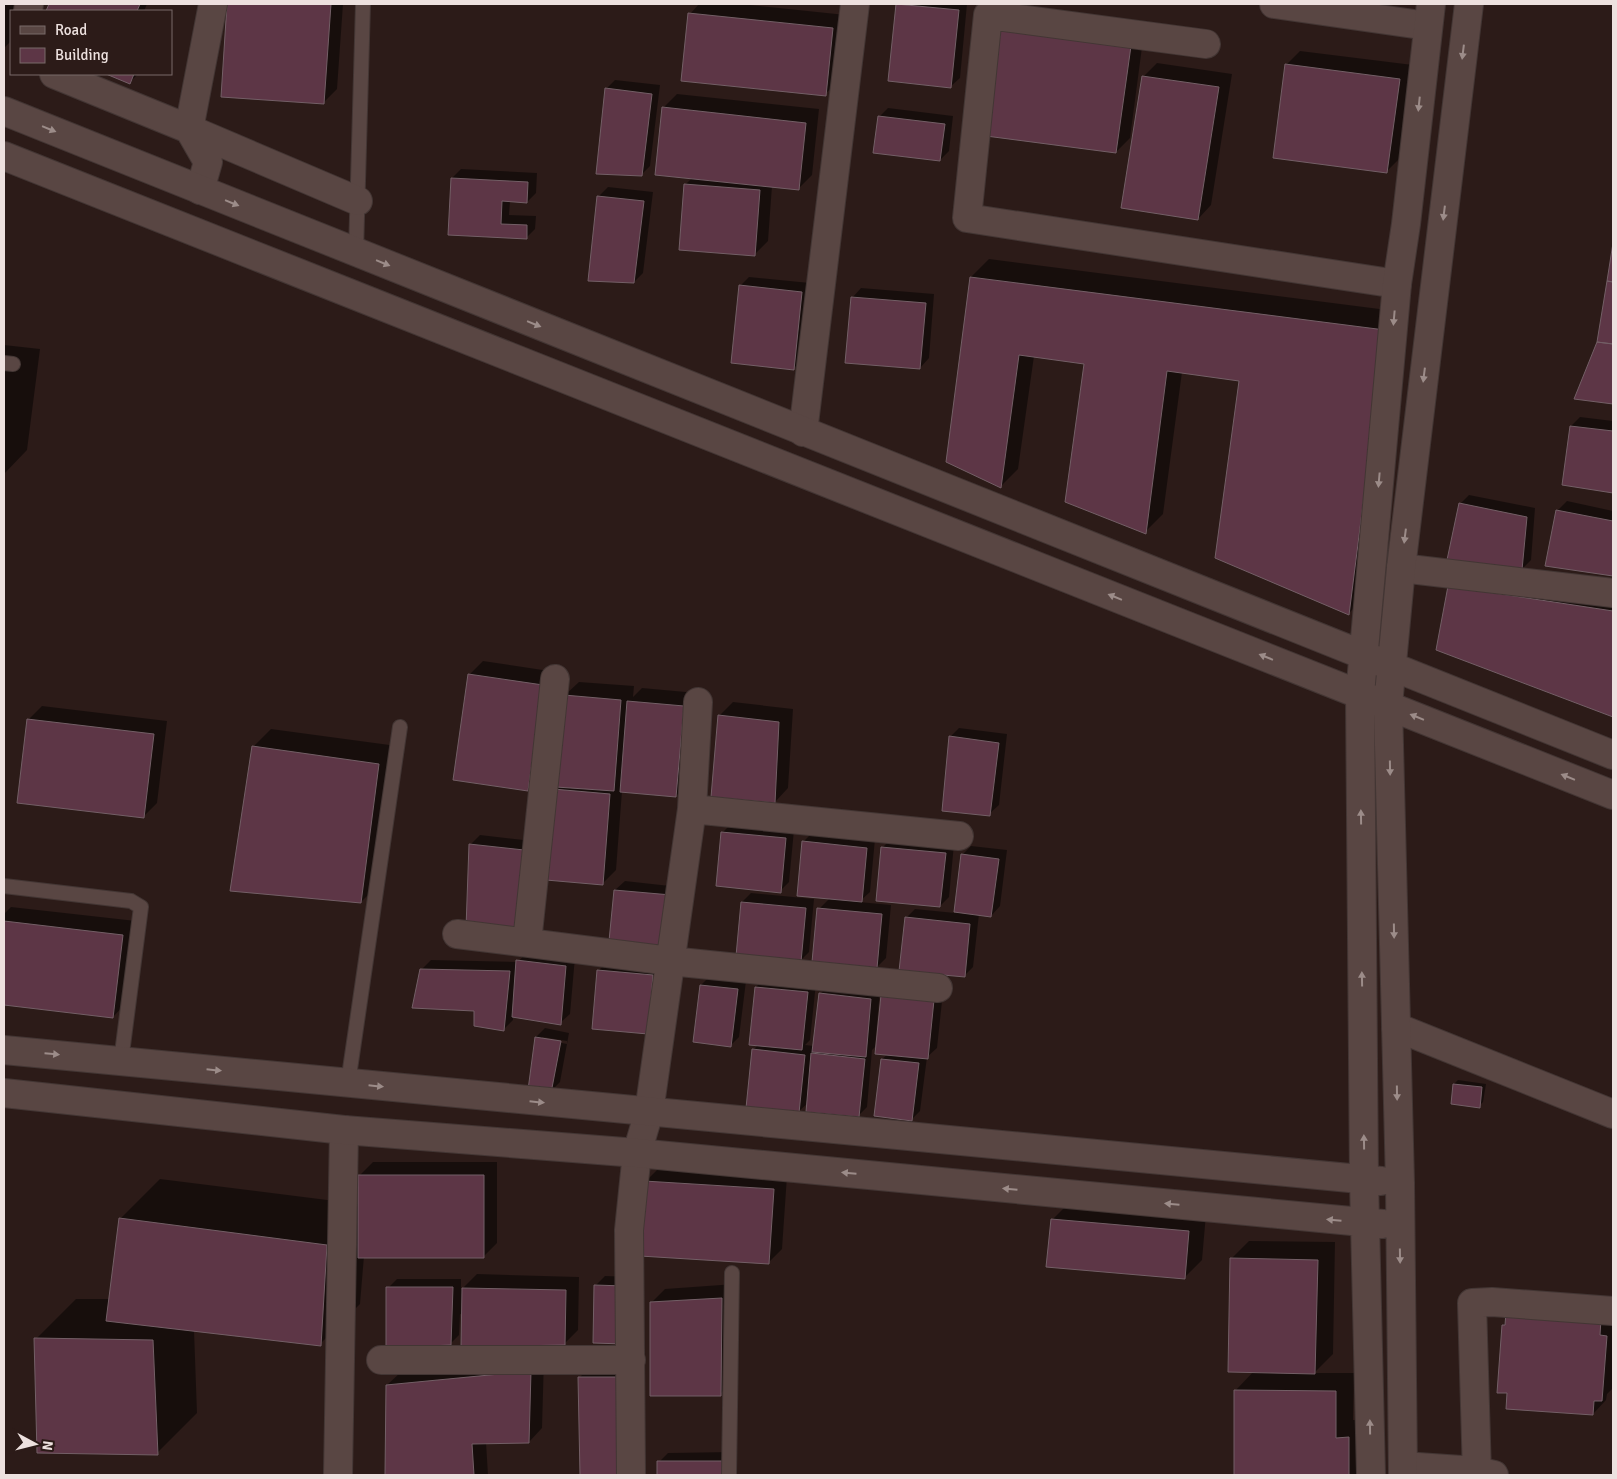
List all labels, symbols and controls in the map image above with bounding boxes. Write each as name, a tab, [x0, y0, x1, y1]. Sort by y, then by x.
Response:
legend	[10, 10, 172, 75]
text: Road	[55, 21, 87, 39]
one-way arrow	[1459, 44, 1467, 60]
text: Building	[55, 46, 109, 64]
one-way arrow	[1415, 97, 1423, 113]
one-way arrow	[42, 126, 56, 134]
one-way arrow	[225, 199, 240, 207]
one-way arrow	[1440, 206, 1448, 222]
one-way arrow	[376, 260, 390, 268]
one-way arrow	[1390, 310, 1398, 326]
one-way arrow	[527, 320, 542, 328]
one-way arrow	[1420, 367, 1428, 383]
one-way arrow	[1375, 472, 1383, 488]
one-way arrow	[1401, 528, 1409, 544]
one-way arrow	[1107, 593, 1122, 601]
one-way arrow	[1259, 652, 1273, 660]
one-way arrow	[1410, 712, 1424, 720]
one-way arrow	[1386, 761, 1394, 777]
one-way arrow	[1560, 773, 1575, 781]
one-way arrow	[1357, 808, 1365, 824]
one-way arrow	[1390, 923, 1398, 939]
one-way arrow	[1358, 971, 1366, 987]
one-way arrow	[45, 1051, 61, 1059]
one-way arrow	[206, 1066, 222, 1074]
one-way arrow	[368, 1082, 384, 1090]
one-way arrow	[1394, 1086, 1402, 1102]
one-way arrow	[530, 1098, 546, 1106]
one-way arrow	[1360, 1133, 1368, 1149]
one-way arrow	[840, 1169, 856, 1177]
one-way arrow	[1002, 1185, 1018, 1193]
one-way arrow	[1164, 1200, 1180, 1208]
one-way arrow	[1326, 1216, 1342, 1224]
one-way arrow	[1396, 1248, 1404, 1264]
one-way arrow	[1366, 1418, 1374, 1434]
north arrow	[10, 1419, 60, 1469]
text: N	[38, 1440, 56, 1451]

